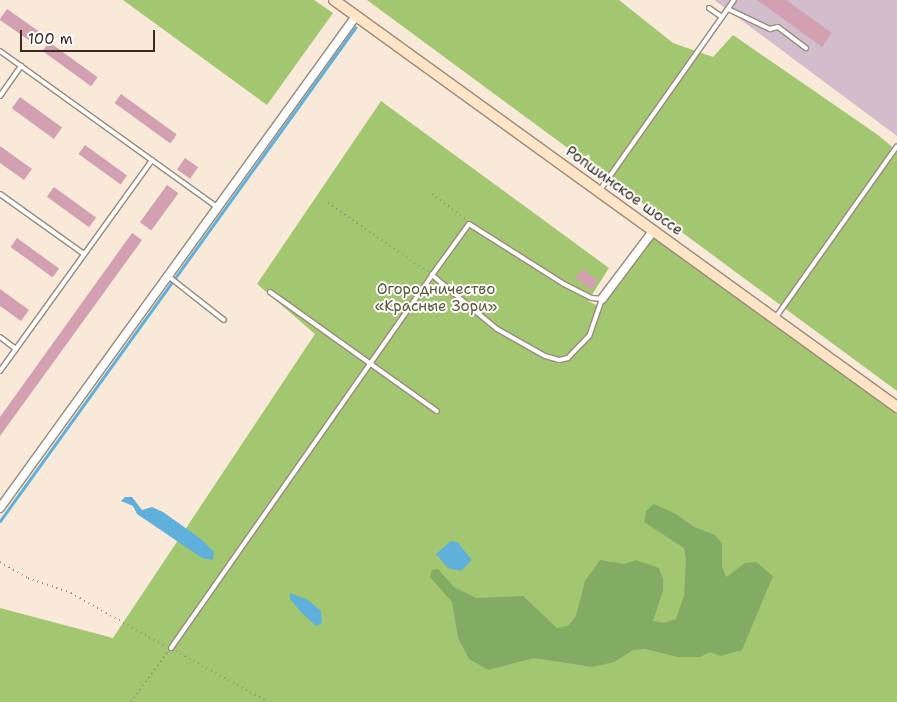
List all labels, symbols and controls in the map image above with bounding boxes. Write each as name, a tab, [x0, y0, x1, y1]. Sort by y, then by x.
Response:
scale bar	[22, 20, 158, 52]
text: 100 m	[28, 29, 73, 49]
street label: Ропшинское шоссе	[562, 142, 686, 240]
park label: Огородничество «Красные Зори»	[375, 280, 497, 315]

